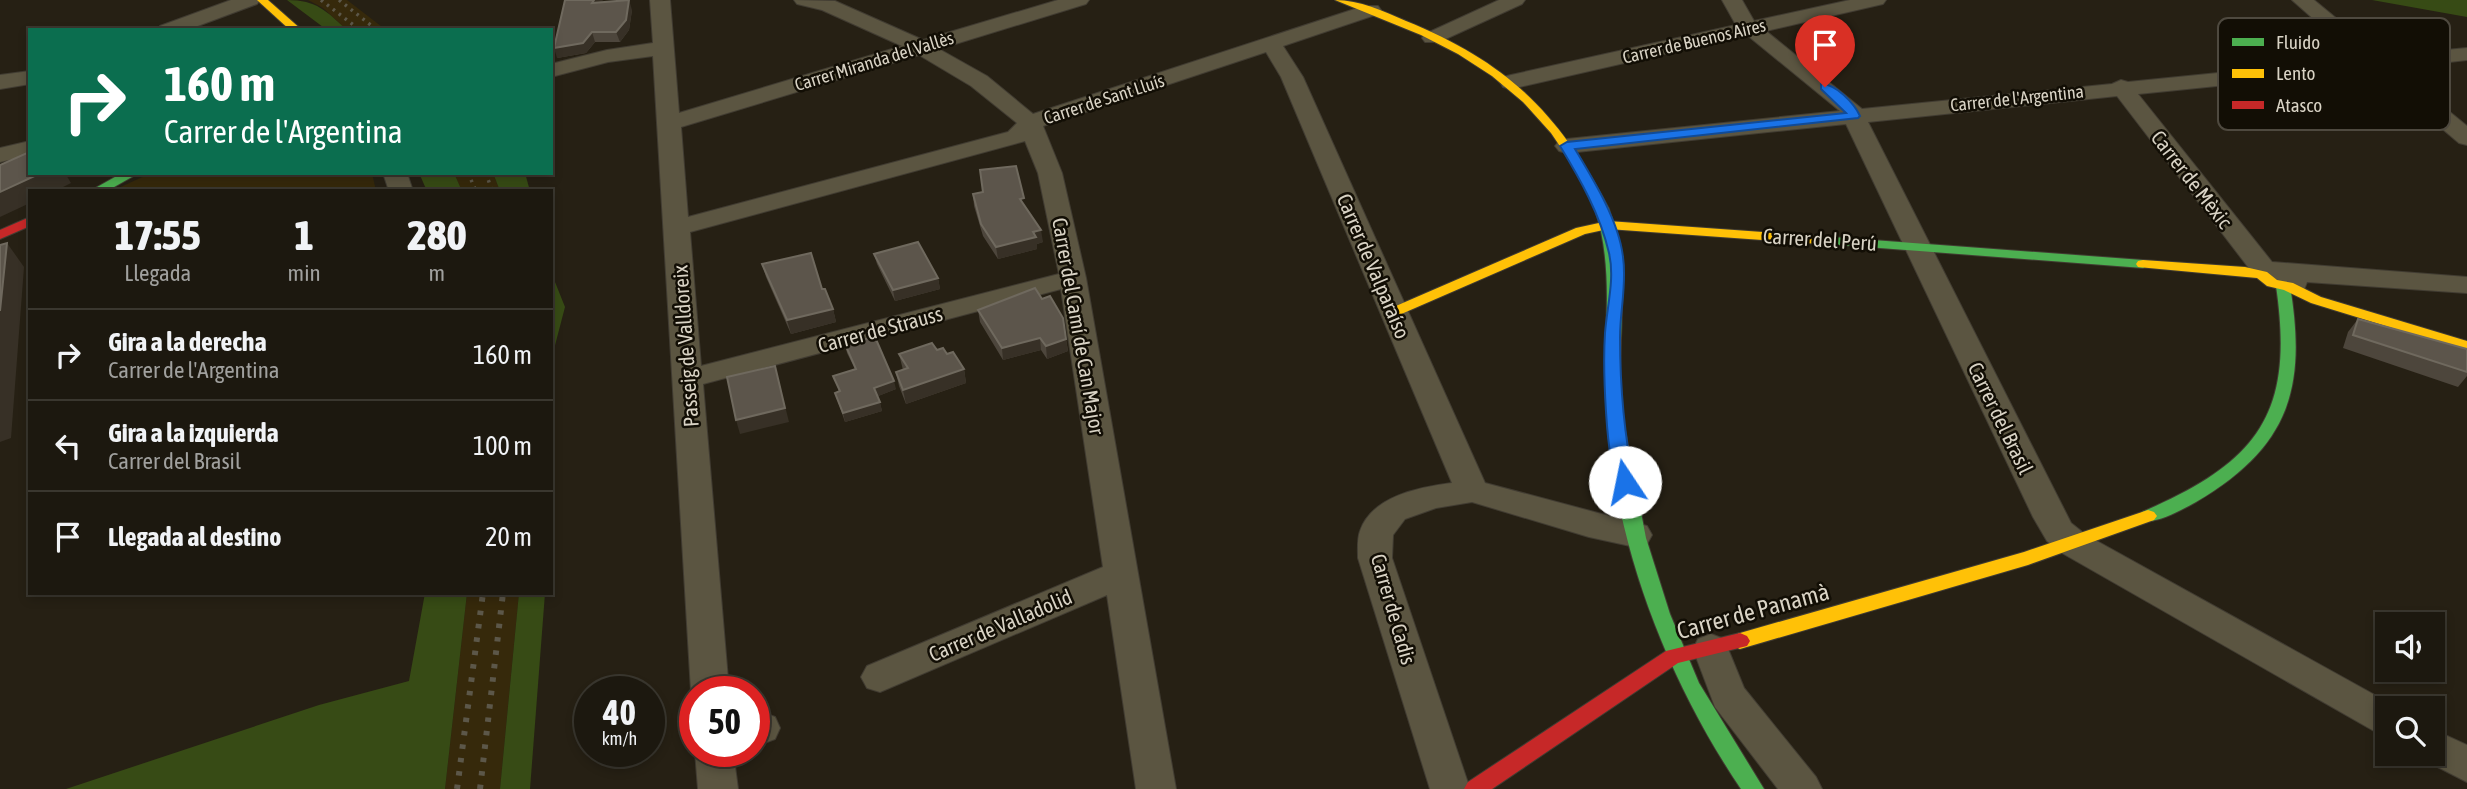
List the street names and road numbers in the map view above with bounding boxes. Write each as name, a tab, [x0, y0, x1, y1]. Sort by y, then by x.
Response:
street label: Carrer de Buenos Aires	[1620, 14, 1768, 68]
street label: Carrer Miranda del Vallès	[792, 27, 956, 95]
street label: Carrer de Sant Lluís	[1041, 70, 1167, 128]
street label: Carrer de l'Argentina	[1949, 81, 2085, 115]
street label: Carrer de Mèxic	[2147, 125, 2238, 233]
street label: Carrer de Valparaíso	[1333, 190, 1415, 342]
street label: Carrer del Camí de Can Major	[1048, 216, 1110, 437]
street label: Carrer del Perú	[1762, 223, 1878, 255]
street label: Passeig de Valldoreix	[667, 264, 703, 428]
street label: Carrer de Strauss	[815, 301, 945, 357]
street label: Carrer del Brasil	[1964, 358, 2039, 478]
street label: Carrer de Cadis	[1367, 551, 1421, 667]
street label: Carrer de Panamà	[1674, 578, 1832, 644]
street label: Carrer de Valladolid	[925, 584, 1075, 666]

